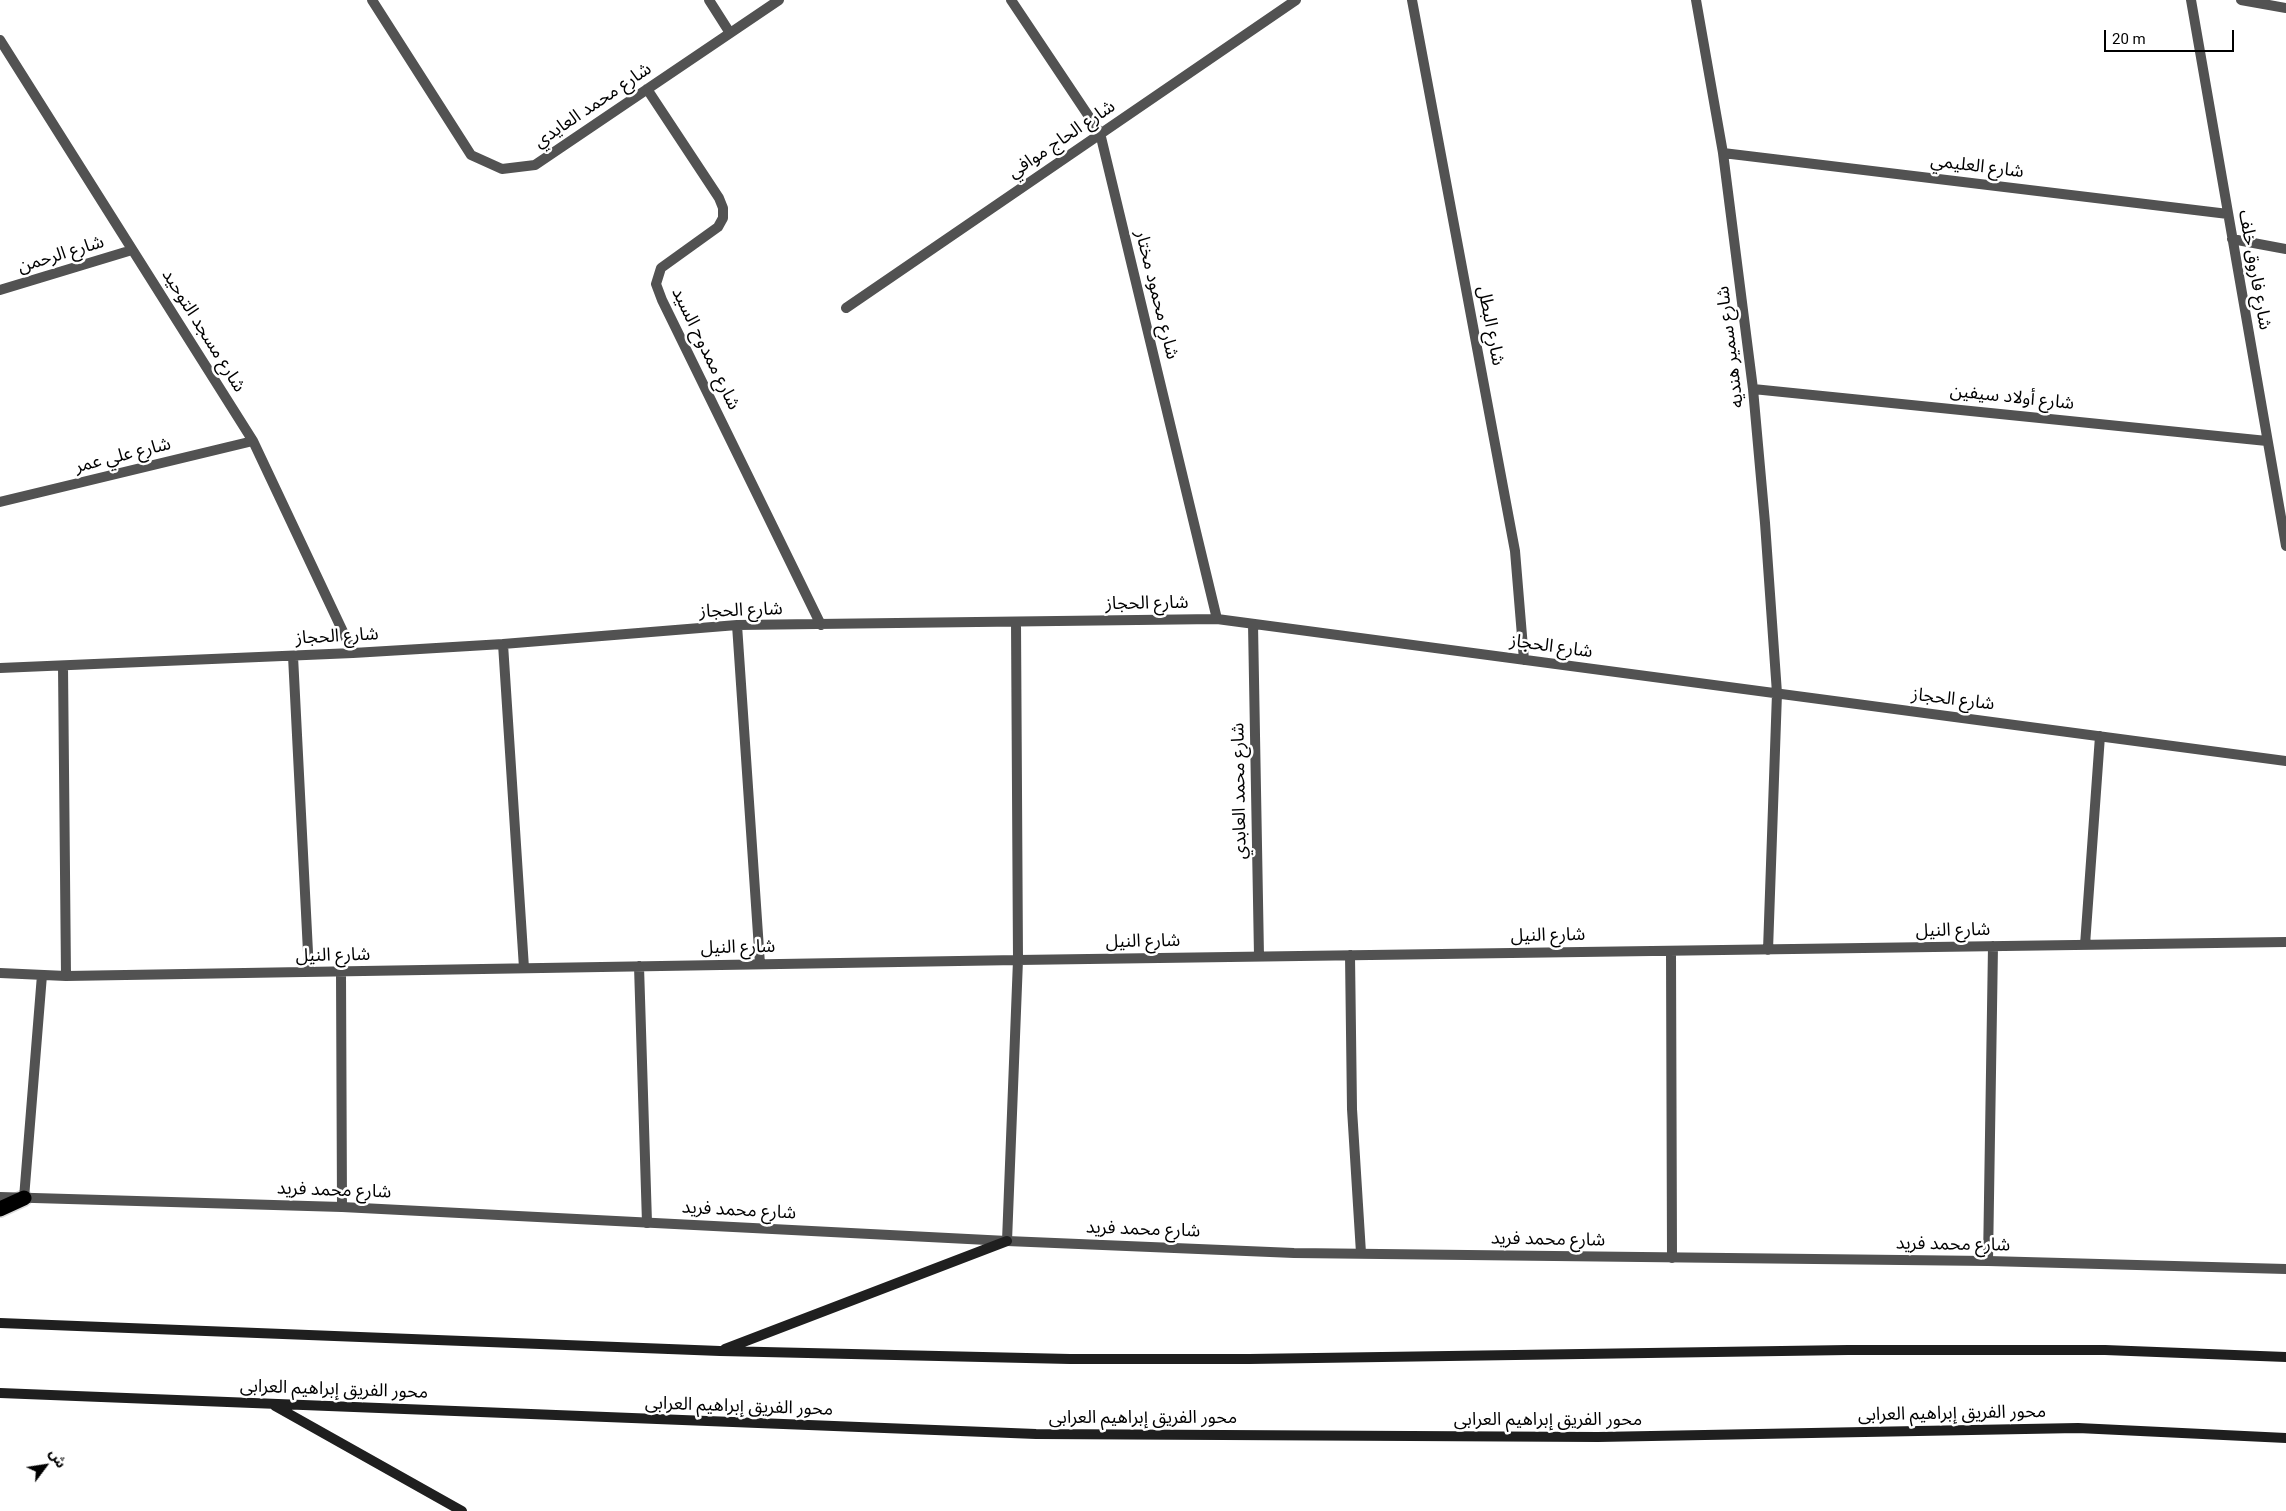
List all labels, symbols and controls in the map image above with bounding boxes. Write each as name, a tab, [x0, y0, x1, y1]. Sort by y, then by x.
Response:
scale bar	[2106, 20, 2236, 52]
text: 20 m	[2112, 30, 2146, 48]
street label: شارع محمد العايدي	[530, 59, 656, 153]
street label: شارع الحاج موافي	[1004, 96, 1120, 184]
street label: شارع العليمي	[1929, 151, 2025, 183]
street label: شارع فاروق خلف	[2233, 208, 2275, 332]
street label: شارع محمود مختار	[1130, 228, 1182, 362]
street label: شارع الرحمن	[15, 232, 107, 278]
street label: شارع مسجد التوحيد	[157, 266, 249, 396]
street label: شارع ممدوح السيد	[666, 284, 744, 414]
street label: شارع البطل	[1472, 284, 1508, 368]
street label: شارع سمير هنديه	[1713, 285, 1749, 409]
street label: شارع أولاد سيفين	[1949, 381, 2075, 415]
street label: شارع علي عمر	[73, 434, 173, 478]
street label: شارع الحجاز	[1105, 592, 1189, 616]
street label: شارع الحجاز	[699, 599, 783, 623]
street label: شارع الحجاز	[295, 624, 379, 650]
street label: شارع الحجاز	[1508, 631, 1594, 663]
street label: شارع الحجاز	[1910, 684, 1996, 716]
street label: شارع محمد العابدي	[1228, 723, 1252, 859]
street label: شارع النيل	[1916, 920, 1990, 942]
street label: شارع النيل	[1511, 925, 1585, 947]
street label: شارع النيل	[1106, 931, 1180, 953]
street label: شارع النيل	[701, 937, 775, 959]
street label: شارع النيل	[296, 945, 370, 967]
street label: شارع محمد فريد	[276, 1178, 392, 1204]
street label: شارع محمد فريد	[681, 1197, 797, 1225]
street label: شارع محمد فريد	[1085, 1217, 1201, 1243]
street label: شارع محمد فريد	[1491, 1228, 1605, 1252]
street label: شارع محمد فريد	[1896, 1233, 2010, 1257]
street label: محور الفريق إبراهيم العرابى	[239, 1376, 429, 1404]
street label: محور الفريق إبراهيم العرابى	[644, 1393, 834, 1421]
street label: محور الفريق إبراهيم العرابى	[1858, 1402, 2046, 1426]
street label: محور الفريق إبراهيم العرابى	[1049, 1407, 1237, 1429]
street label: محور الفريق إبراهيم العرابى	[1454, 1409, 1642, 1431]
north arrow	[20, 1441, 70, 1491]
text: ش	[46, 1446, 70, 1471]

